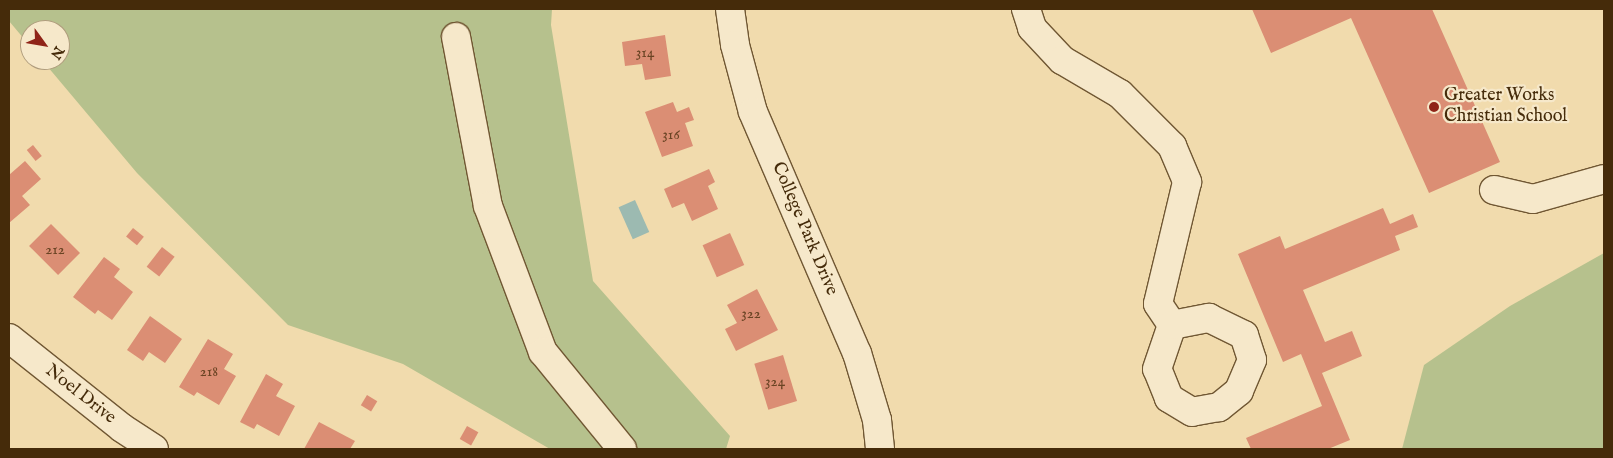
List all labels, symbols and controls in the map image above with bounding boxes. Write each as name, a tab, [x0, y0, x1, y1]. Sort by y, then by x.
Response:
north arrow	[20, 20, 70, 70]
text: N	[46, 43, 68, 62]
house number: 314	[636, 44, 654, 62]
place label: Greater Works Christian School	[1444, 86, 1567, 128]
marker: Greater Works Christian School	[1428, 101, 1440, 113]
house number: 316	[662, 126, 680, 144]
street label: College Park Drive	[766, 159, 842, 299]
house number: 212	[45, 241, 65, 259]
house number: 322	[741, 305, 761, 323]
street label: Noel Drive	[40, 361, 120, 429]
house number: 218	[200, 363, 218, 381]
house number: 324	[765, 373, 785, 391]

